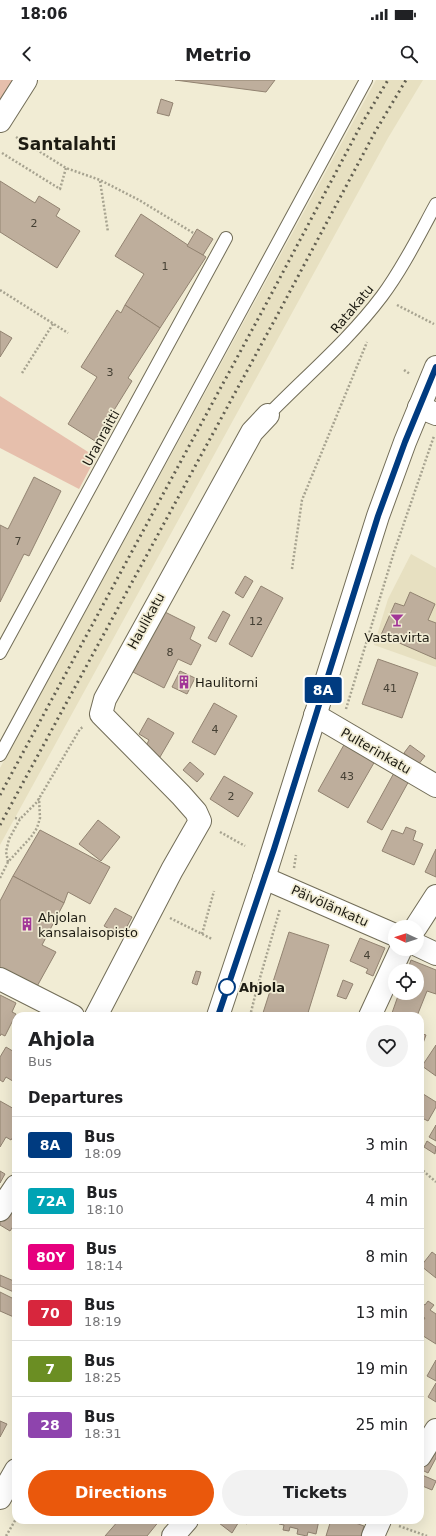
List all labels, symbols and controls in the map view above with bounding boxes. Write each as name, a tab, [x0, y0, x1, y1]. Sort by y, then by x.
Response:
text: 18:06	[20, 5, 68, 23]
icon: back	[16, 43, 38, 65]
icon: search	[398, 43, 420, 65]
text: Metrio	[185, 44, 251, 65]
district label: Santalahti	[18, 134, 116, 154]
house number: 2	[31, 217, 38, 230]
house number: 1	[162, 260, 169, 273]
street label: Ratakatu	[327, 282, 377, 336]
house number: 3	[107, 366, 114, 379]
street label: Uranraitti	[79, 407, 123, 469]
house number: 7	[15, 535, 22, 548]
street label: Haulikatu	[124, 590, 168, 652]
bar icon: Vastavirta	[389, 612, 405, 628]
house number: 12	[249, 615, 263, 628]
place label: Vastavirta	[364, 630, 430, 645]
house number: 8	[167, 646, 174, 659]
building icon: Haulitorni	[176, 674, 192, 690]
place label: Haulitorni	[195, 675, 258, 690]
line badge: 8A	[305, 677, 341, 703]
text: 8A	[313, 682, 333, 698]
house number: 41	[383, 682, 397, 695]
house number: 4	[212, 723, 219, 736]
street label: Pulterinkatu	[338, 725, 414, 777]
house number: 43	[340, 770, 354, 783]
house number: 2	[228, 790, 235, 803]
street label: Päivölänkatu	[289, 882, 371, 930]
place label: Ahjolan kansalaisopisto	[38, 910, 138, 940]
building icon: Ahjolan kansalaisopisto	[19, 916, 35, 932]
north arrow	[388, 920, 424, 956]
map controls	[388, 920, 424, 1000]
house number: 4	[364, 949, 371, 962]
button: locate	[388, 964, 424, 1000]
marker: Ahjola	[218, 978, 236, 996]
place label: Ahjola	[239, 980, 285, 995]
button: heart	[366, 1025, 408, 1067]
text: Ahjola	[28, 1028, 95, 1050]
text: Bus	[28, 1054, 52, 1069]
text: Departures	[28, 1089, 123, 1107]
text: Bus	[84, 1128, 115, 1146]
text: 3 min	[365, 1136, 408, 1154]
text: 8A	[40, 1137, 60, 1153]
text: 18:09	[84, 1146, 121, 1161]
text: Bus	[86, 1184, 117, 1202]
text: 4 min	[365, 1192, 408, 1210]
text: 72A	[36, 1193, 66, 1209]
text: 18:10	[86, 1202, 124, 1217]
text: Bus	[86, 1240, 117, 1258]
text: 8 min	[365, 1248, 408, 1266]
text: 80Y	[36, 1249, 66, 1265]
text: 18:14	[86, 1258, 123, 1273]
text: Bus	[84, 1296, 115, 1314]
text: 13 min	[356, 1304, 408, 1322]
text: 70	[40, 1305, 60, 1321]
text: 18:19	[84, 1314, 121, 1329]
text: Bus	[84, 1352, 115, 1370]
text: 19 min	[356, 1360, 408, 1378]
text: 7	[45, 1361, 55, 1377]
text: 18:25	[84, 1370, 121, 1385]
text: Bus	[84, 1408, 115, 1426]
text: 25 min	[356, 1416, 408, 1434]
text: 28	[40, 1417, 60, 1433]
text: 18:31	[84, 1426, 121, 1441]
button: Directions	[28, 1470, 214, 1516]
button: Tickets	[222, 1470, 408, 1516]

